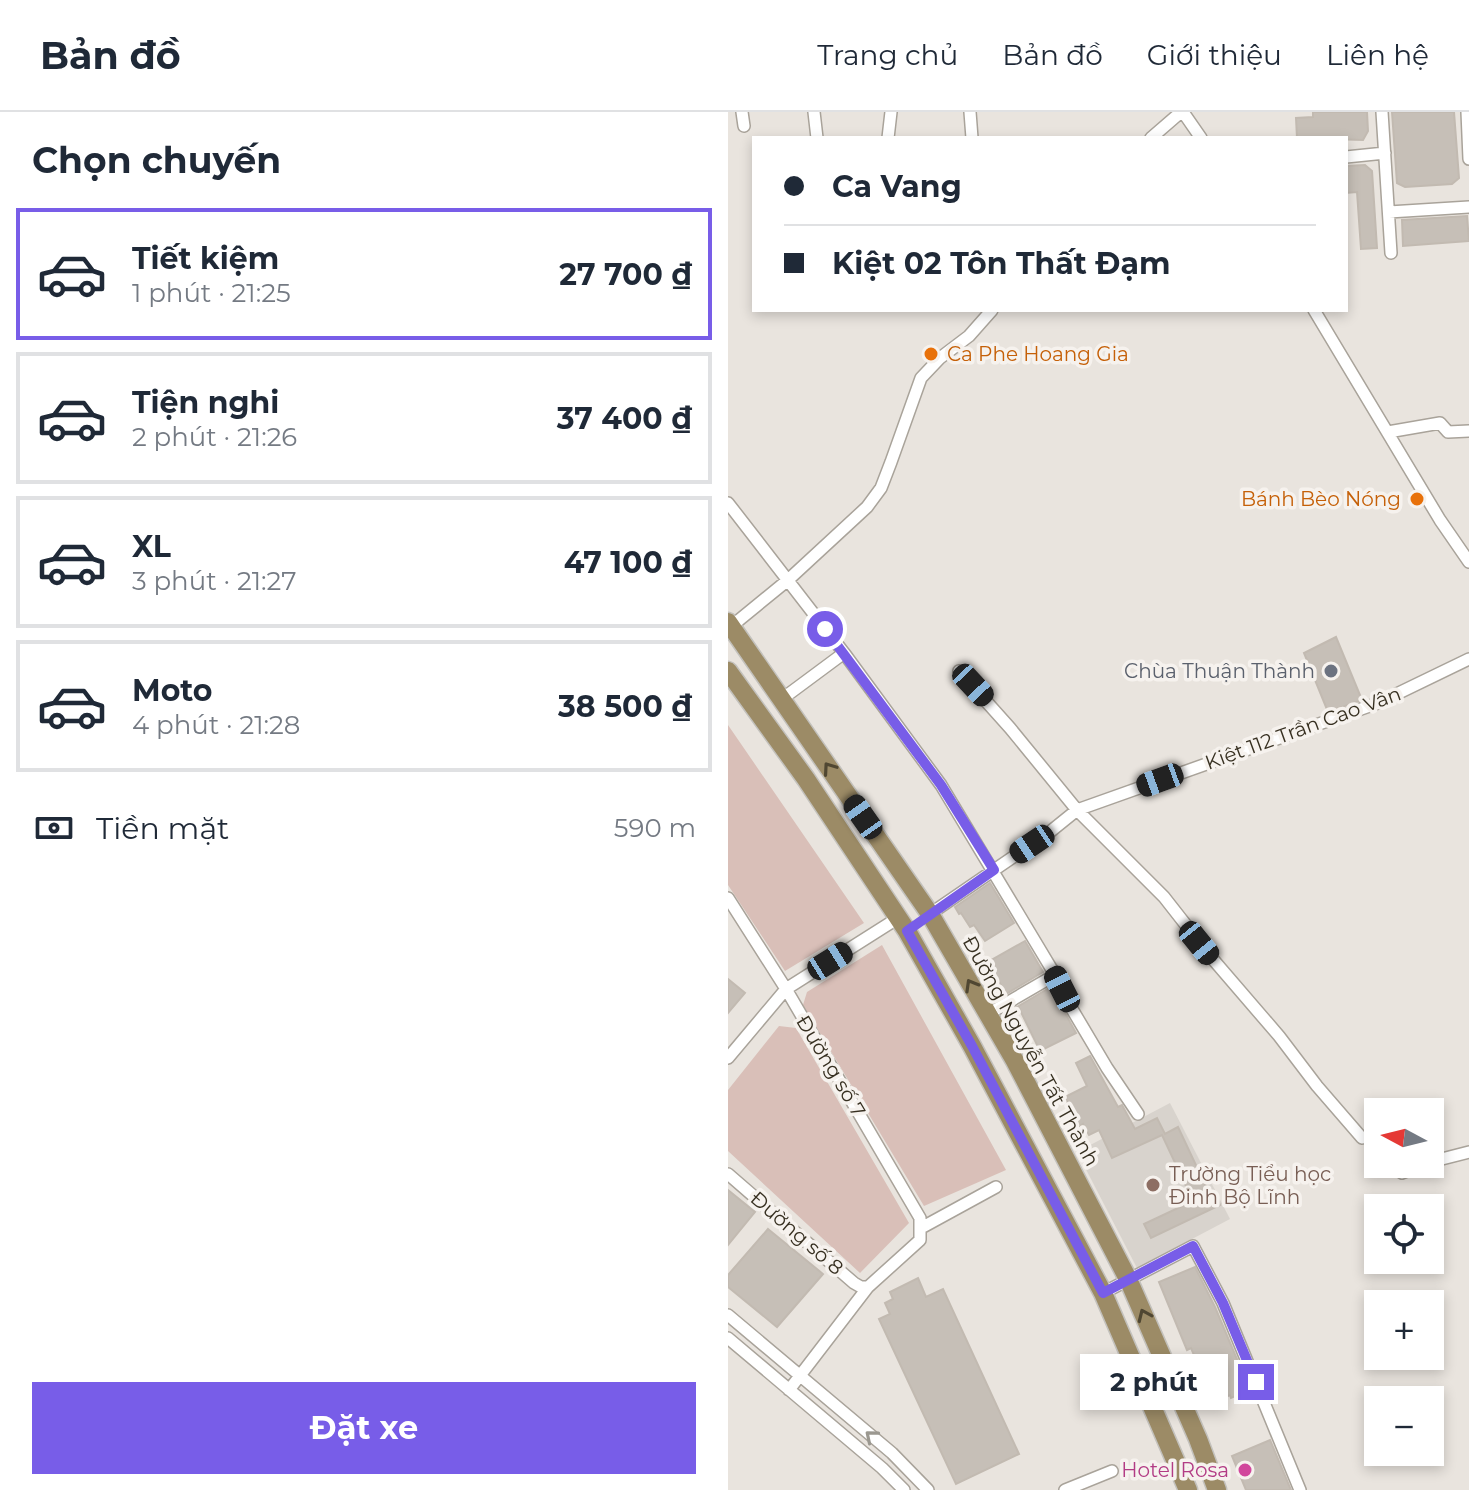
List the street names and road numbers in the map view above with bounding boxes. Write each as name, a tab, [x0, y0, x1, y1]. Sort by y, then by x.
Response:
street label: Kiệt 112 Trần Cao Vân	[1202, 681, 1404, 775]
street label: Đường Nguyễn Tất Thành	[958, 932, 1104, 1170]
street label: Đường số 7	[791, 1011, 871, 1121]
street label: Đường số 8	[746, 1186, 848, 1280]

